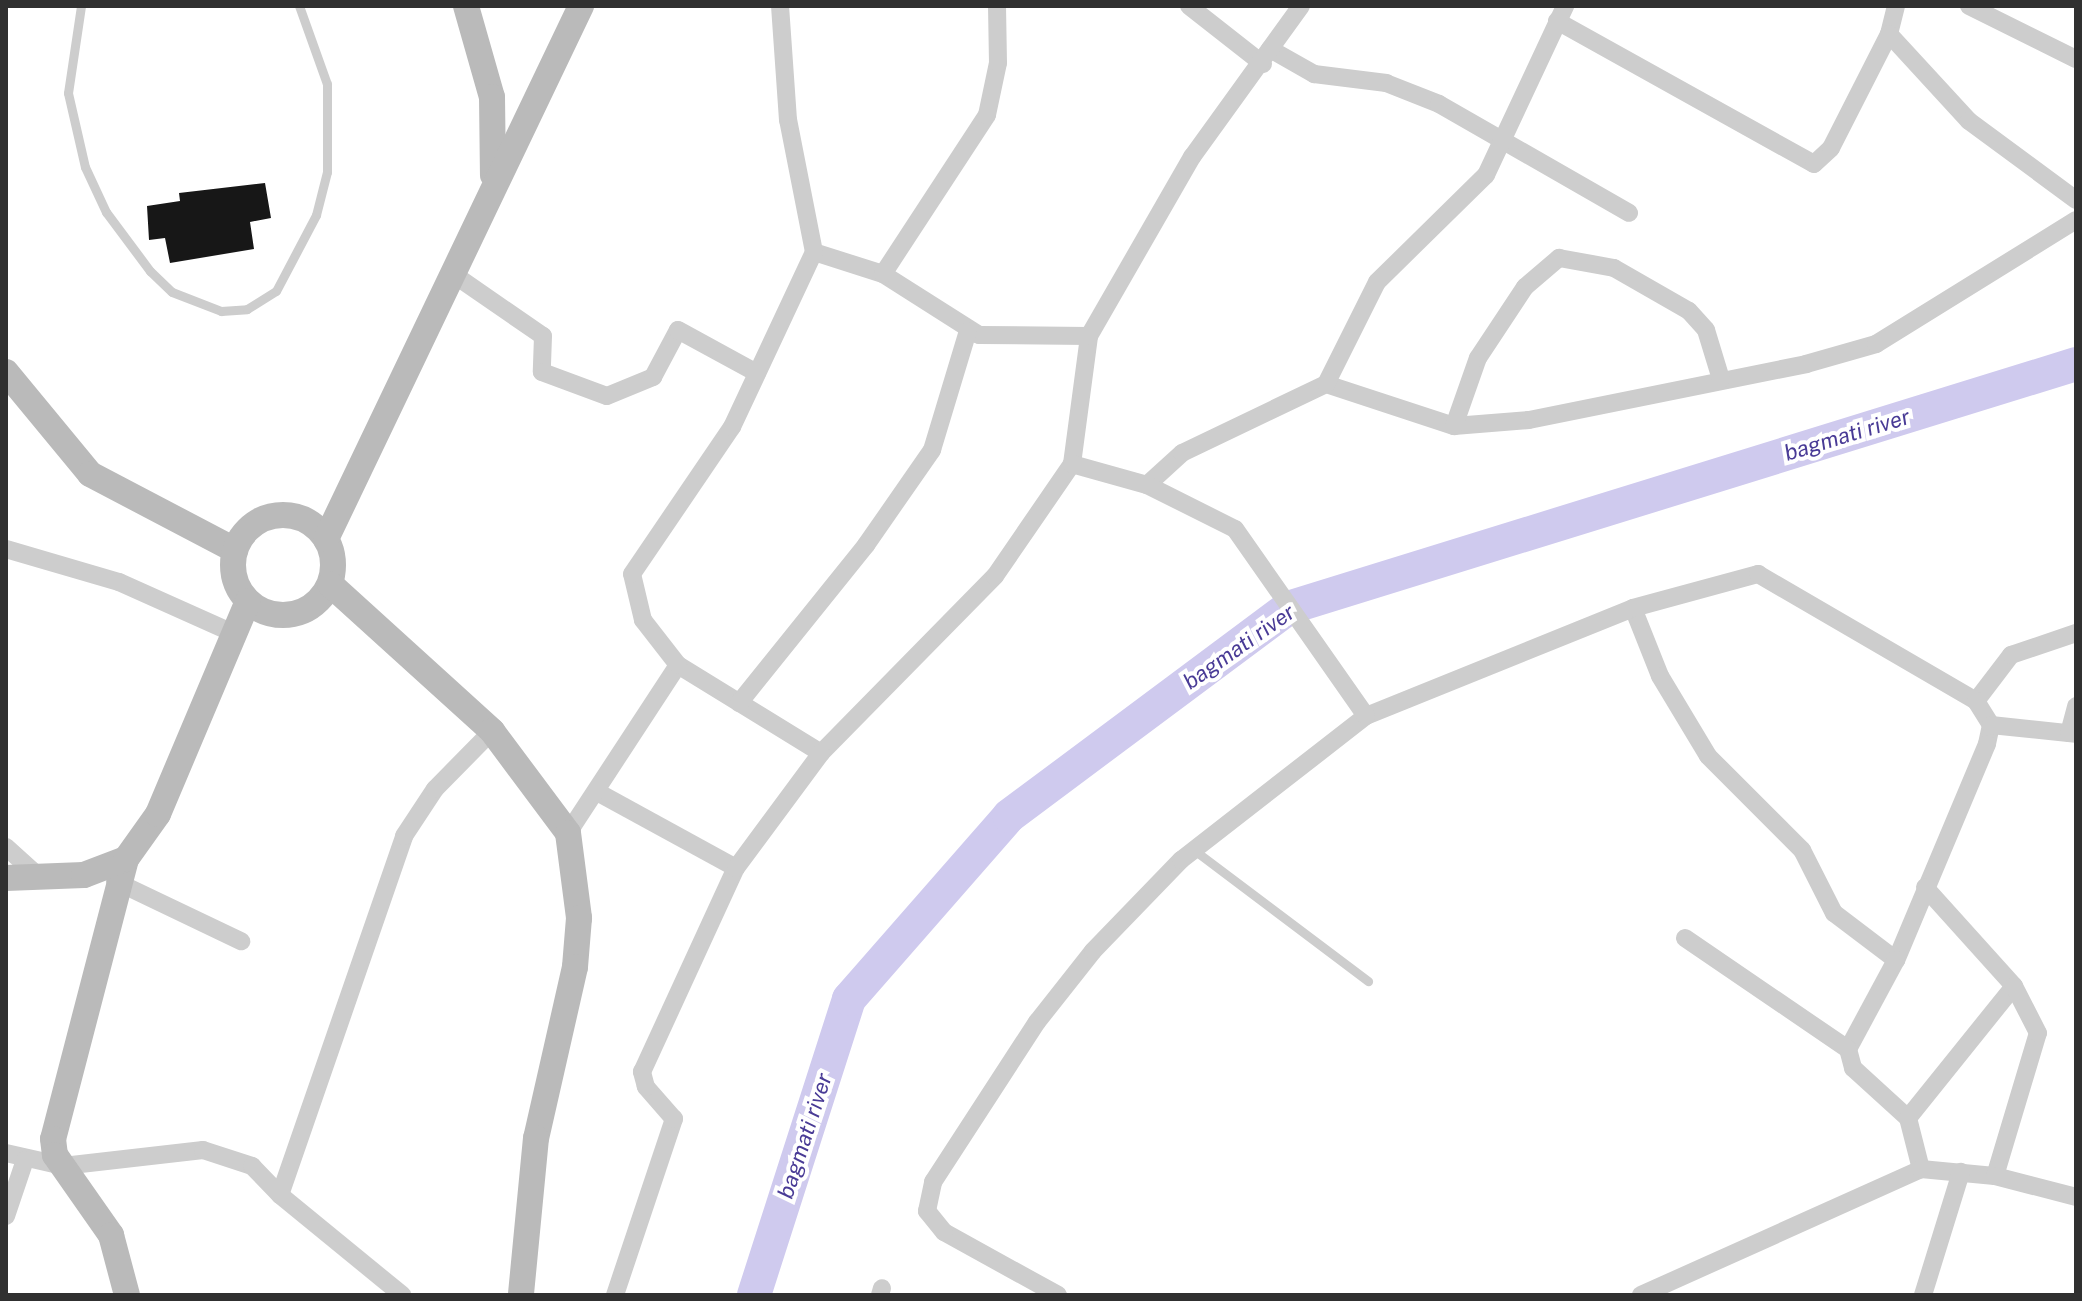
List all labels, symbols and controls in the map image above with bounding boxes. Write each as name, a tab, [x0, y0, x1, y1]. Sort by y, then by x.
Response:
water label: bagmati river	[1781, 403, 1913, 467]
water label: bagmati river	[1178, 599, 1300, 695]
water label: bagmati river	[772, 1070, 838, 1202]

